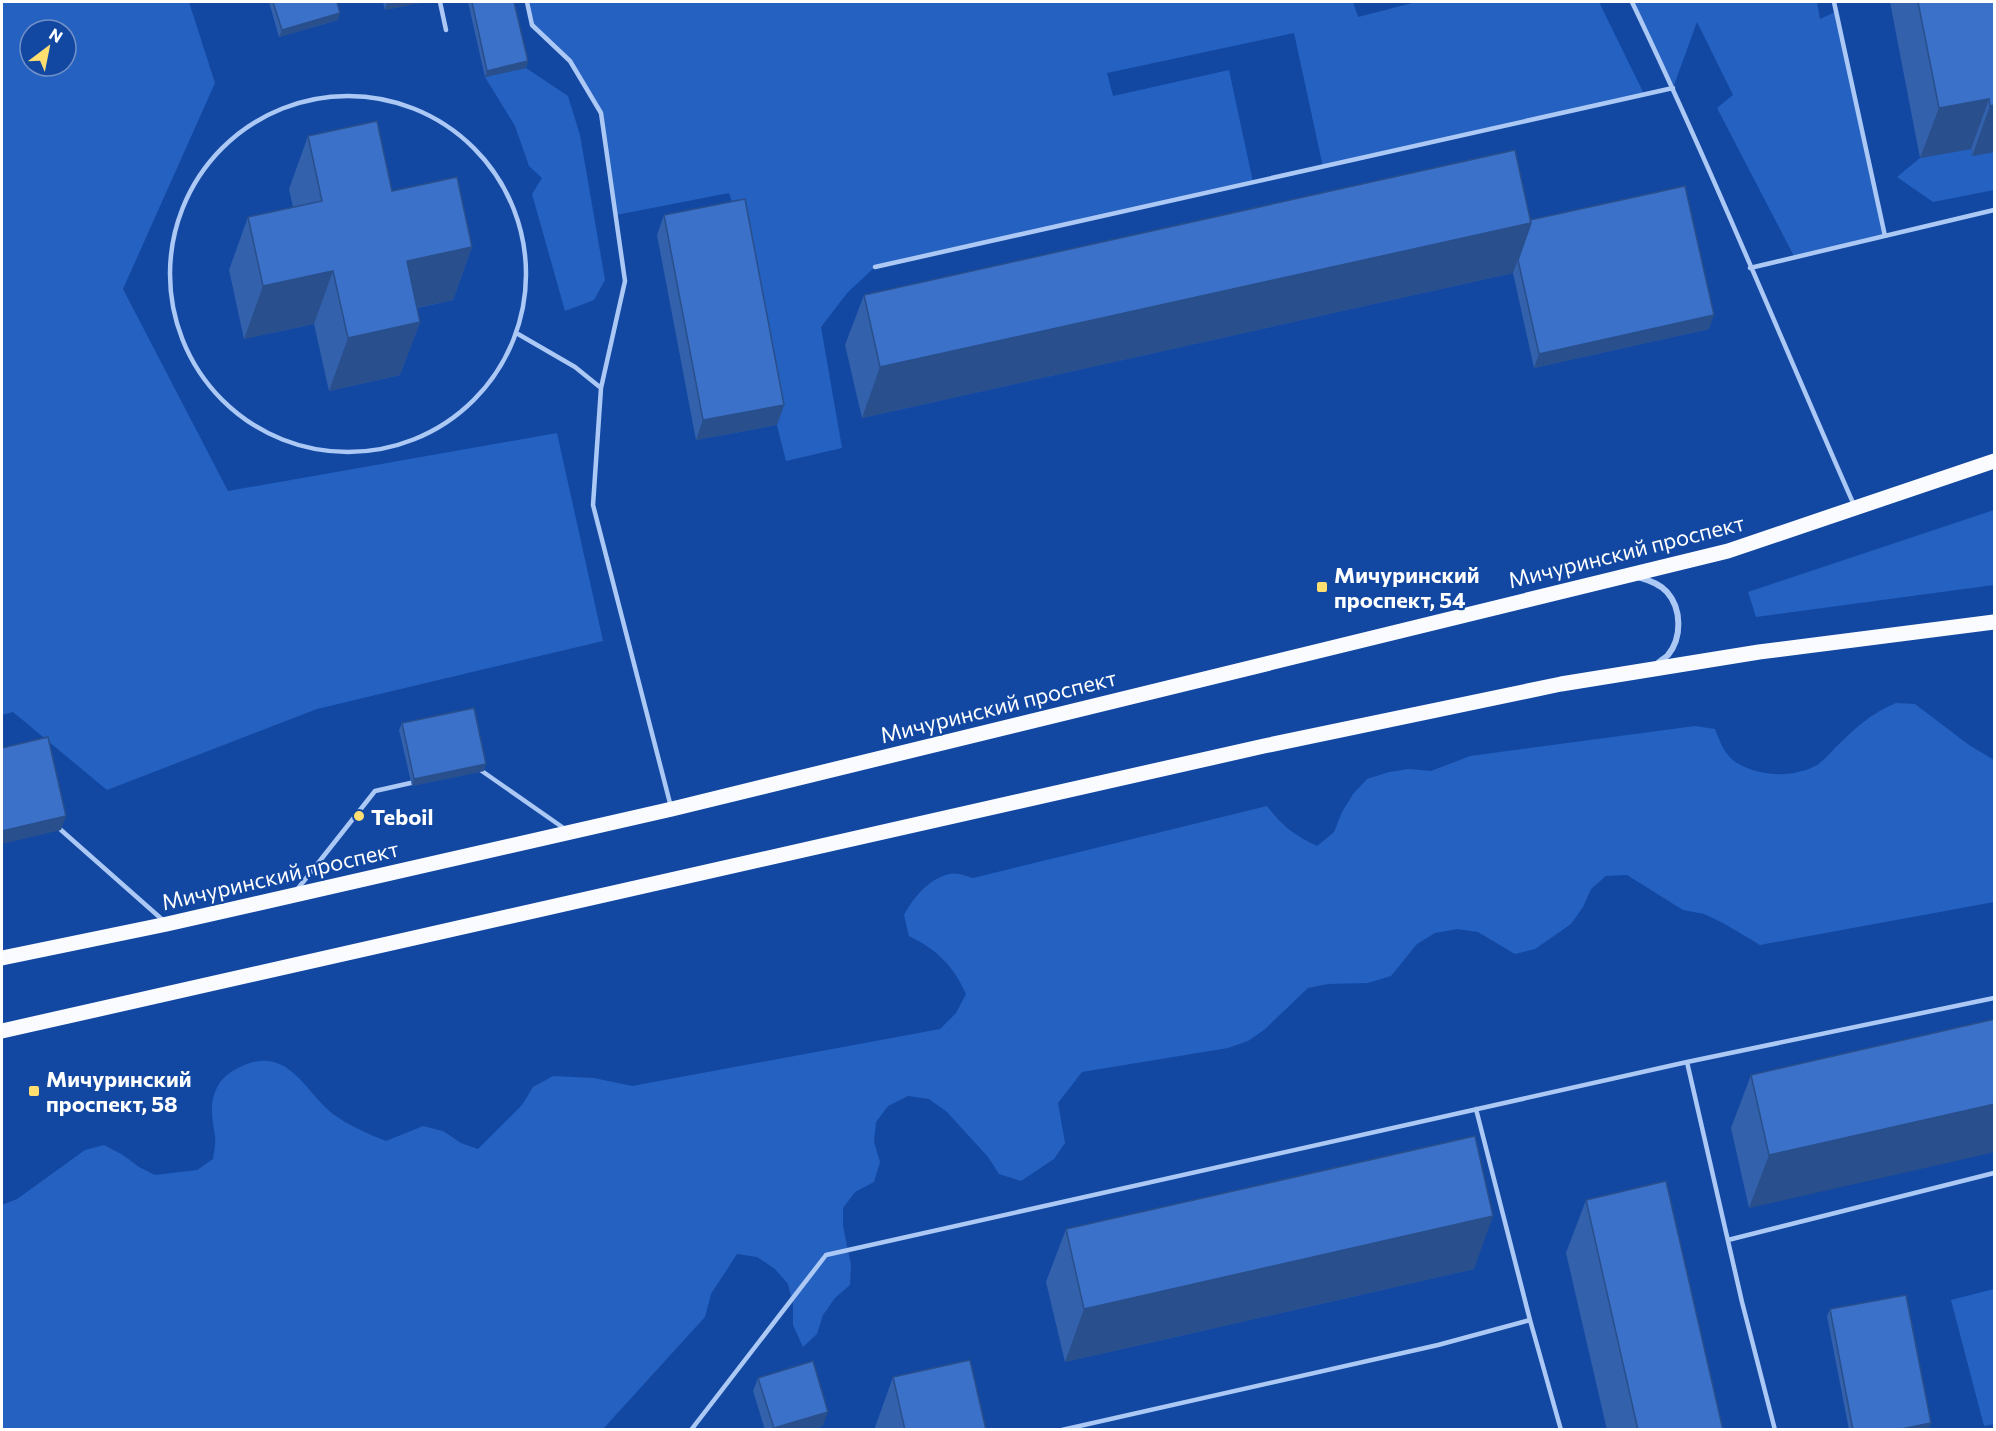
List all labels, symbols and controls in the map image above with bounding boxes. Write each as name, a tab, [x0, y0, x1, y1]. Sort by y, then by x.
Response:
north arrow	[18, 18, 78, 78]
text: N	[46, 24, 66, 46]
street label: Мичуринский проспект	[1505, 509, 1747, 593]
place label: Мичуринский проспект, 54	[1334, 561, 1480, 613]
marker: Мичуринский проспект, 54	[1315, 580, 1329, 594]
street label: Мичуринский проспект	[877, 664, 1119, 748]
place label: Teboil	[371, 803, 433, 830]
marker: Teboil	[352, 809, 366, 823]
street label: Мичуринский проспект	[159, 835, 401, 915]
place label: Мичуринский проспект, 58	[46, 1065, 192, 1117]
marker: Мичуринский проспект, 58	[27, 1084, 41, 1098]

